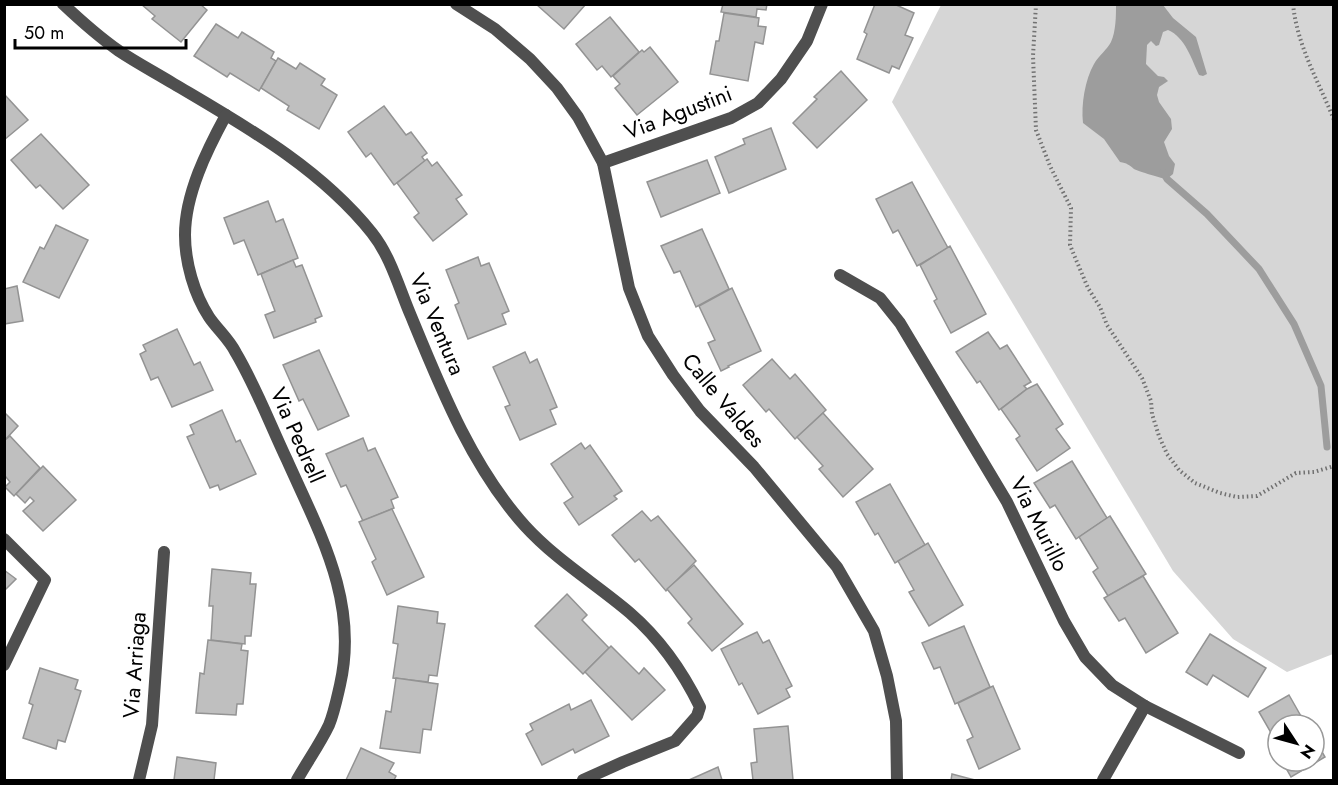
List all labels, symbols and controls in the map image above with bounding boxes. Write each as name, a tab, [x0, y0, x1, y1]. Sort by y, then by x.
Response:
scale bar	[15, 12, 186, 50]
text: 50 m	[24, 20, 64, 46]
street label: Via Agustini	[619, 77, 737, 147]
street label: Via Ventura	[402, 268, 474, 380]
street label: Calle Valdes	[675, 346, 773, 454]
street label: Via Pedrell	[263, 382, 333, 488]
street label: Via Murillo	[1003, 471, 1077, 577]
street label: Via Arriaga	[114, 611, 154, 719]
north arrow	[1266, 713, 1326, 773]
text: N	[1295, 740, 1321, 763]

